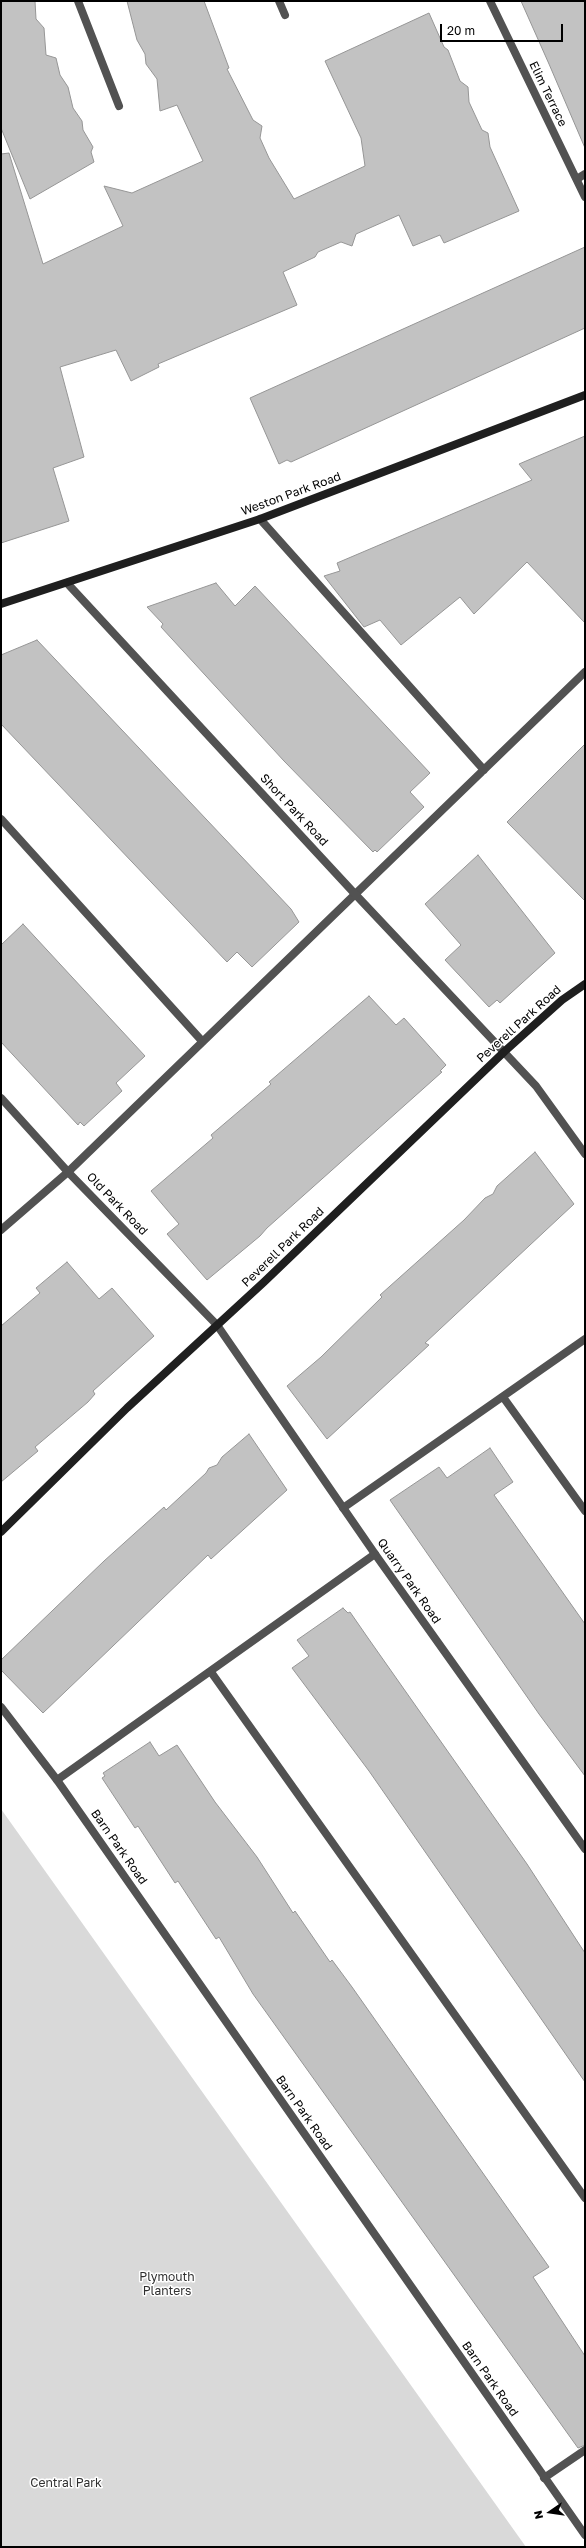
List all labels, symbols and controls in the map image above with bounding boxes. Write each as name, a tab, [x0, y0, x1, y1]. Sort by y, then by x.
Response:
scale bar	[442, 16, 565, 42]
text: 20 m	[447, 23, 475, 38]
street label: Elim Terrace	[526, 59, 570, 129]
street label: Weston Park Road	[239, 469, 343, 519]
street label: Short Park Road	[257, 771, 331, 849]
street label: Peverell Park Road	[474, 982, 564, 1066]
street label: Old Park Road	[84, 1170, 150, 1238]
street label: Peverell Park Road	[239, 1204, 327, 1290]
street label: Quarry Park Road	[374, 1536, 444, 1626]
street label: Barn Park Road	[88, 1807, 150, 1887]
street label: Barn Park Road	[273, 2073, 335, 2153]
park label: Plymouth Planters	[139, 2270, 195, 2298]
street label: Barn Park Road	[459, 2339, 521, 2419]
park label: Central Park	[30, 2476, 102, 2490]
north arrow	[530, 2492, 570, 2532]
text: N	[531, 2509, 545, 2520]

